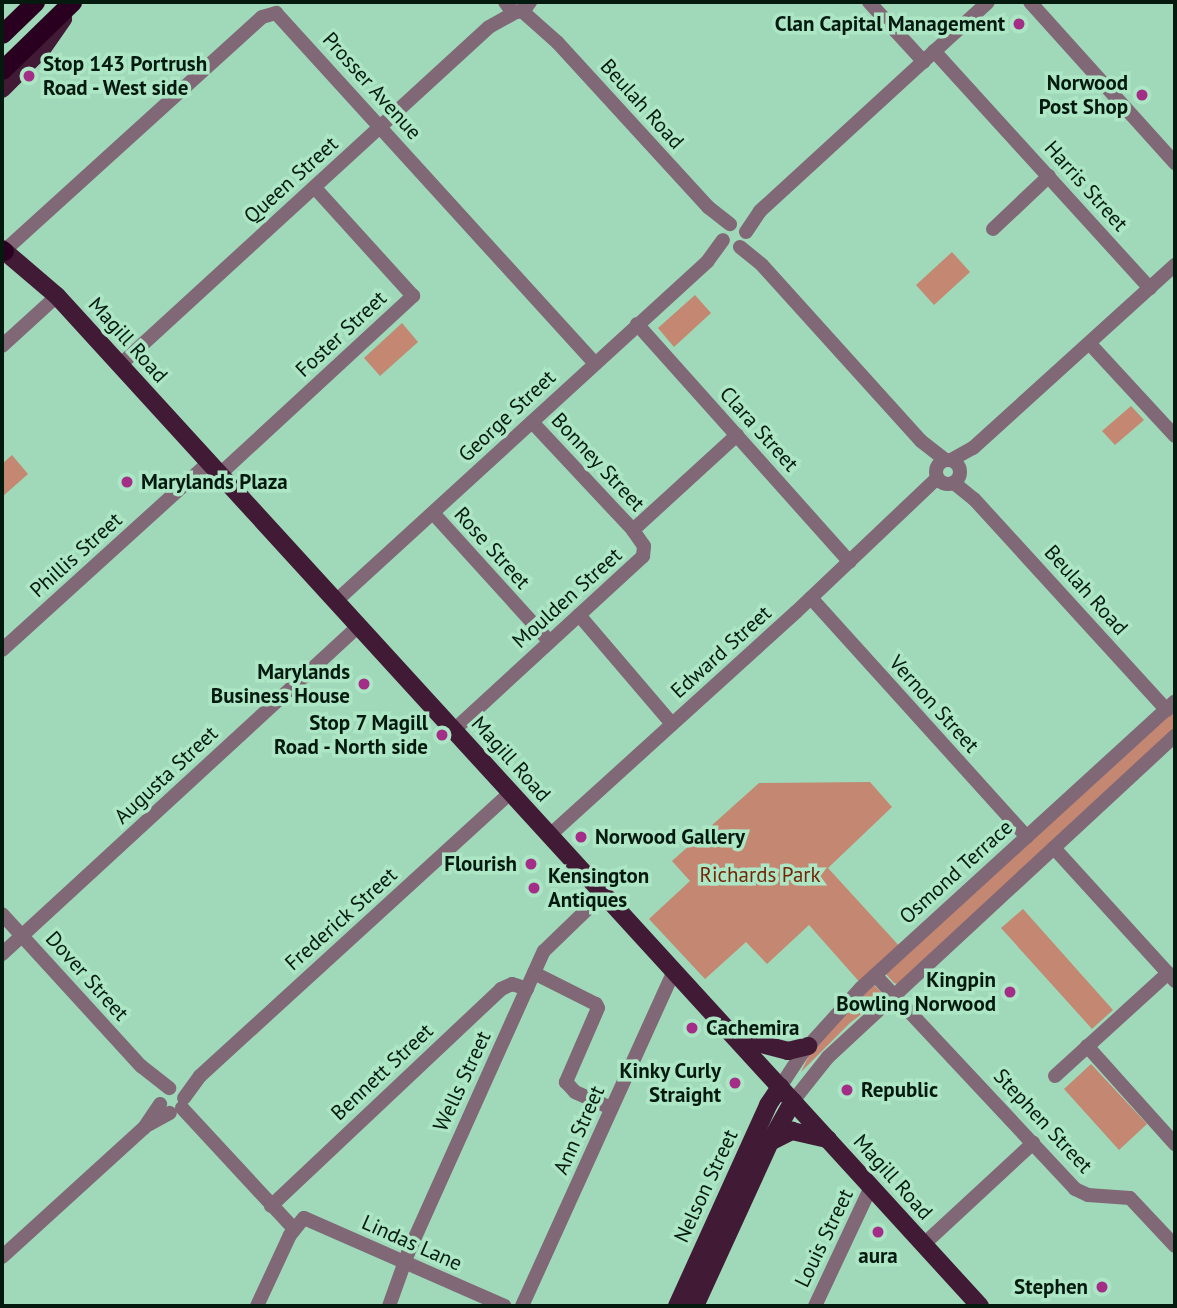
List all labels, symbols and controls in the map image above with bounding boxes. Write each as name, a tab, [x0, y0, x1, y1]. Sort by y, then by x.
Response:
place label: Clan Capital Management	[774, 11, 1005, 37]
marker: Clan Capital Management	[1011, 16, 1027, 32]
street label: Prosser Avenue	[317, 27, 427, 145]
place label: Stop 143 Portrush Road - West side	[43, 51, 207, 101]
street label: Beulah Road	[595, 54, 689, 154]
marker: Stop 143 Portrush Road - West side	[21, 68, 37, 84]
place label: Norwood Post Shop	[1039, 70, 1128, 120]
marker: Norwood Post Shop	[1134, 87, 1150, 103]
street label: Queen Street	[239, 131, 343, 229]
street label: Harris Street	[1039, 136, 1133, 236]
street label: Foster Street	[290, 286, 392, 382]
street label: Magill Road	[83, 292, 173, 388]
street label: George Street	[453, 365, 561, 467]
street label: Clara Street	[714, 381, 804, 477]
street label: Bonney Street	[546, 407, 650, 517]
place label: Marylands Plaza	[141, 469, 288, 495]
marker: Marylands Plaza	[119, 474, 135, 490]
street label: Rose Street	[449, 502, 535, 594]
street label: Phillis Street	[25, 507, 127, 603]
street label: Beulah Road	[1039, 540, 1133, 640]
street label: Moulden Street	[507, 542, 627, 654]
street label: Edward Street	[666, 600, 776, 704]
street label: Vernon Street	[884, 650, 984, 758]
place label: Marylands Business House	[211, 659, 350, 709]
marker: Marylands Business House	[356, 676, 372, 692]
place label: Stop 7 Magill Road - North side	[272, 710, 428, 760]
street label: Magill Road	[466, 711, 556, 807]
street label: Augusta Street	[109, 721, 223, 829]
marker: Stop 7 Magill Road - North side	[434, 727, 450, 743]
street label: Osmond Terrace	[894, 814, 1018, 930]
place label: Norwood Gallery	[595, 824, 745, 850]
marker: Norwood Gallery	[573, 829, 589, 845]
place label: Flourish	[444, 851, 517, 877]
marker: Flourish	[523, 856, 539, 872]
street label: Frederick Street	[280, 862, 402, 976]
park label: Richards Park	[699, 862, 821, 888]
place label: Kensington Antiques	[548, 863, 649, 913]
marker: Kensington Antiques	[526, 880, 542, 896]
street label: Dover Street	[40, 926, 134, 1026]
place label: Kingpin Bowling Norwood	[836, 967, 996, 1017]
marker: Kingpin Bowling Norwood	[1002, 984, 1018, 1000]
place label: Cachemira	[706, 1015, 799, 1041]
street label: Bennett Street	[326, 1018, 438, 1126]
marker: Cachemira	[684, 1020, 700, 1036]
street label: Wells Street	[428, 1027, 496, 1135]
place label: Kinky Curly Straight	[619, 1058, 721, 1108]
street label: Stephen Street	[988, 1064, 1098, 1178]
marker: Kinky Curly Straight	[727, 1075, 743, 1091]
place label: Republic	[861, 1077, 938, 1103]
street label: Ann Street	[548, 1082, 610, 1178]
marker: Republic	[839, 1082, 855, 1098]
street label: Nelson Street	[669, 1125, 743, 1247]
street label: Magill Road	[848, 1129, 938, 1225]
street label: Louis Street	[789, 1185, 859, 1291]
street label: Lindas Lane	[358, 1210, 466, 1276]
marker: aura	[870, 1224, 886, 1240]
place label: aura	[858, 1243, 898, 1269]
place label: Stephen	[1014, 1274, 1088, 1300]
marker: Stephen	[1094, 1279, 1110, 1295]

